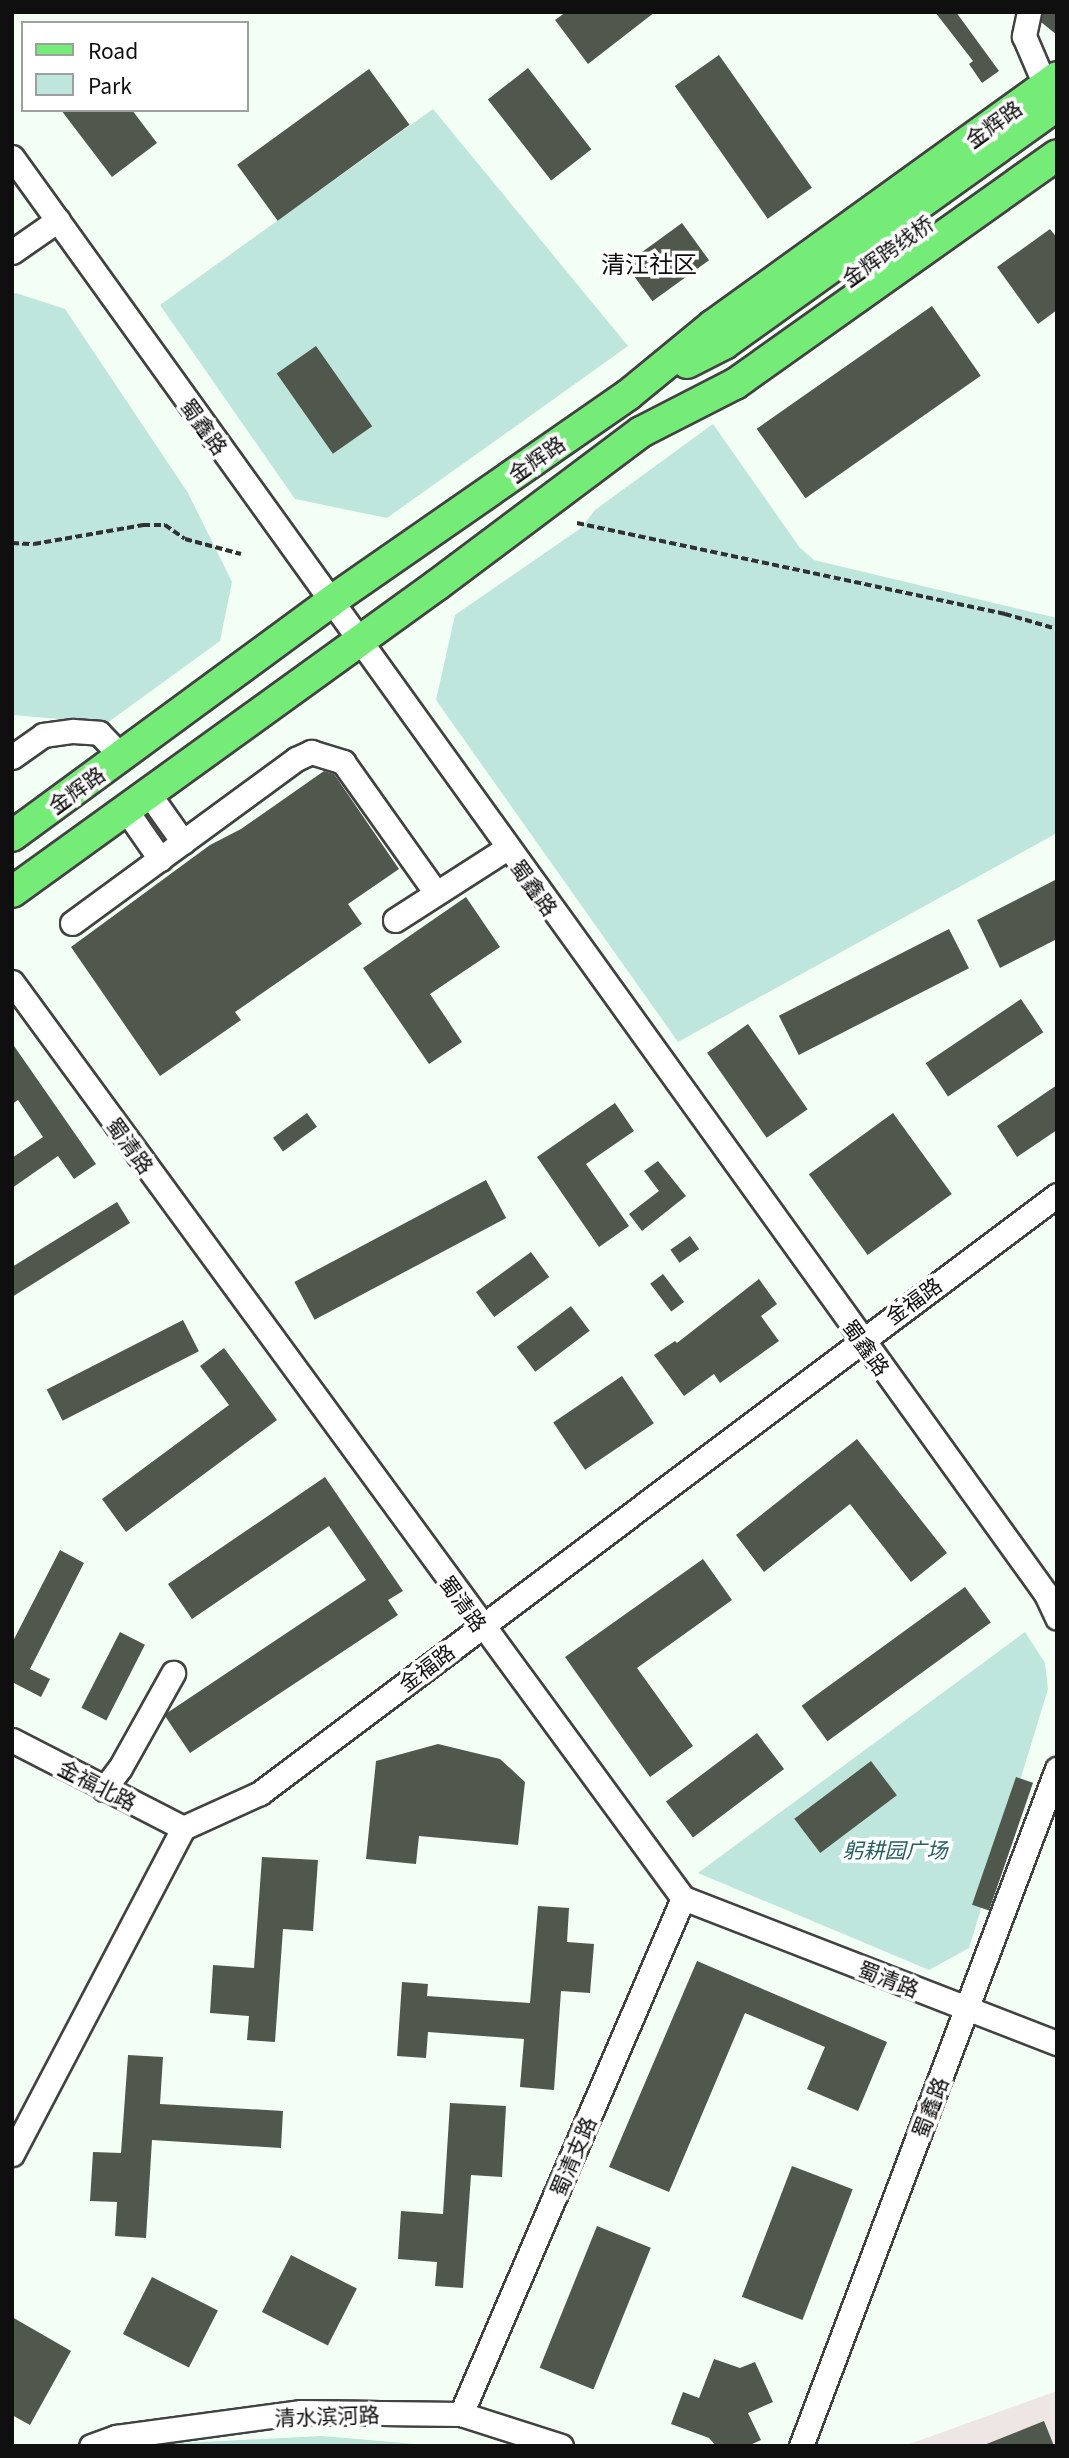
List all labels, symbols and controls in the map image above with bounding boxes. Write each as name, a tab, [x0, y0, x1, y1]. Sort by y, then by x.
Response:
legend	[21, 21, 248, 112]
text: Road	[88, 35, 138, 65]
text: Park	[88, 70, 132, 100]
street label: 金辉路	[960, 94, 1026, 152]
street label: 金辉跨线桥	[837, 210, 937, 290]
district label: 清江社区	[601, 249, 697, 277]
street label: 蜀鑫路	[176, 393, 234, 459]
street label: 金辉路	[503, 430, 569, 486]
street label: 金辉路	[43, 760, 109, 818]
street label: 蜀鑫路	[506, 854, 564, 920]
street label: 蜀清路	[102, 1112, 160, 1178]
street label: 金福路	[880, 1271, 946, 1329]
street label: 蜀鑫路	[838, 1314, 896, 1380]
street label: 蜀清路	[435, 1570, 493, 1636]
street label: 金福路	[393, 1638, 459, 1696]
street label: 金福北路	[55, 1754, 141, 1814]
park label: 躬耕园广场	[843, 1836, 947, 1862]
street label: 蜀清路	[855, 1955, 923, 2001]
street label: 蜀鑫路	[906, 2073, 952, 2141]
street label: 蜀清支路	[544, 2112, 600, 2200]
street label: 清水滨河路	[274, 2401, 380, 2429]

